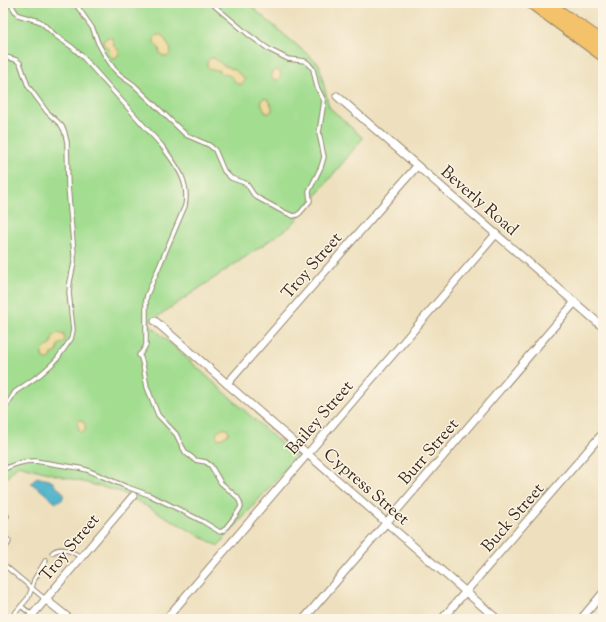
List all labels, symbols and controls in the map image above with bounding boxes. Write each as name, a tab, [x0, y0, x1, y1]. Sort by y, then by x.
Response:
street label: Beverly Road	[435, 161, 523, 242]
street label: Troy Street	[277, 228, 348, 305]
street label: Bailey Street	[281, 376, 360, 461]
street label: Burr Street	[394, 414, 465, 491]
street label: Cypress Street	[318, 444, 414, 532]
street label: Buck Street	[477, 478, 551, 558]
street label: Troy Street	[35, 509, 106, 587]

